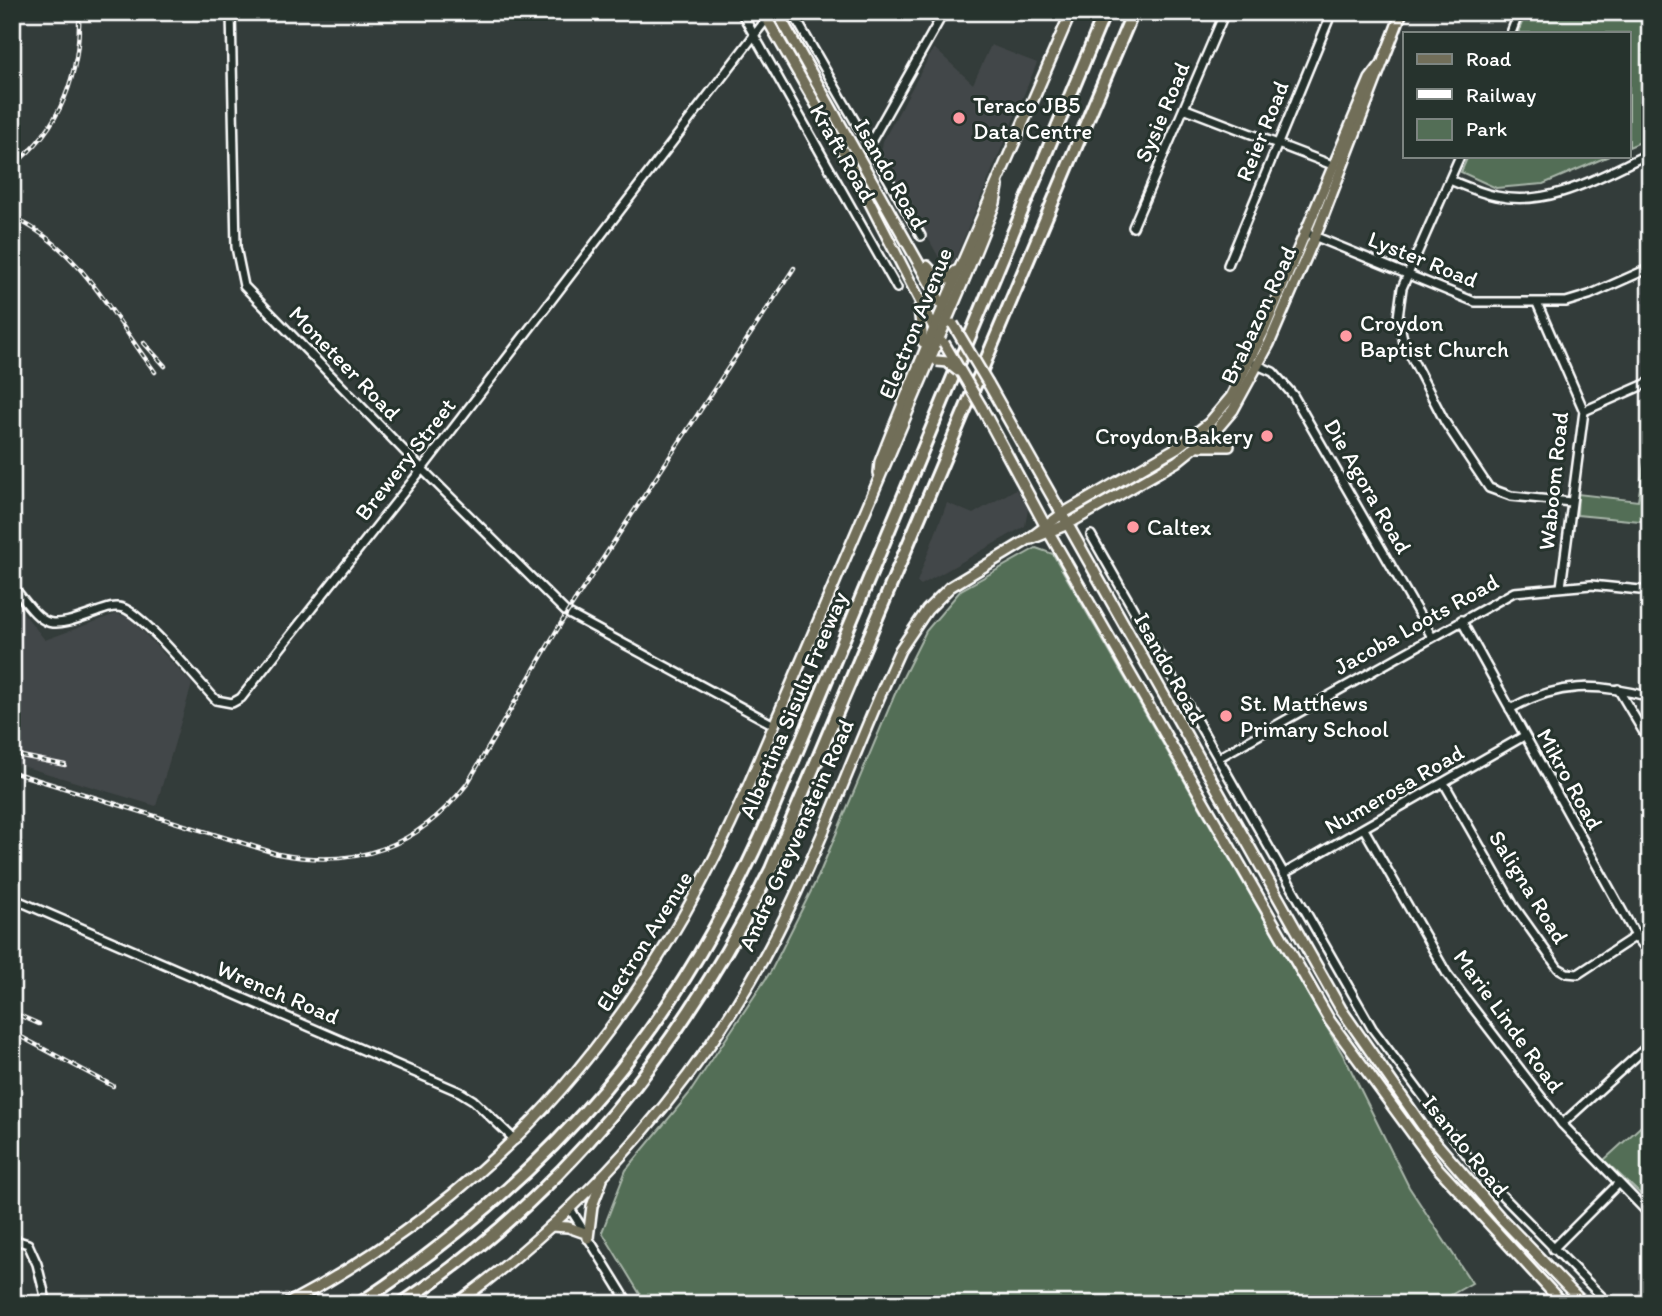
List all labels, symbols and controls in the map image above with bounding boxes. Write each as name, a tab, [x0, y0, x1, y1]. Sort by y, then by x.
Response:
legend	[1403, 32, 1630, 158]
text: Road	[1466, 46, 1512, 71]
street label: Sysie Road	[1128, 57, 1196, 166]
street label: Reier Road	[1229, 77, 1295, 185]
text: Railway	[1466, 82, 1536, 107]
place label: Teraco JB5 Data Centre	[973, 91, 1092, 145]
street label: Kraft Road	[804, 99, 882, 207]
marker: Teraco JB5 Data Centre	[951, 110, 967, 126]
street label: Isando Road	[848, 114, 934, 234]
text: Park	[1466, 116, 1508, 141]
street label: Lyster Road	[1364, 224, 1482, 294]
street label: Brabazon Road	[1214, 242, 1302, 388]
street label: Electron Avenue	[872, 243, 958, 403]
street label: Moneteer Road	[283, 300, 407, 427]
place label: Croydon Baptist Church	[1360, 309, 1509, 363]
marker: Croydon Baptist Church	[1338, 328, 1354, 344]
street label: Brewery Street	[348, 392, 462, 526]
street label: Waboom Road	[1532, 410, 1574, 552]
street label: Die Agora Road	[1318, 413, 1418, 559]
place label: Croydon Bakery	[1095, 422, 1253, 450]
marker: Croydon Bakery	[1259, 428, 1275, 444]
place label: Caltex	[1147, 513, 1212, 541]
marker: Caltex	[1125, 519, 1141, 535]
street label: Jacoba Loots Road	[1329, 567, 1503, 681]
street label: Albertina Sisulu Freeway	[732, 587, 854, 823]
street label: Isando Road	[1128, 608, 1212, 729]
place label: St. Matthews Primary School	[1240, 689, 1389, 743]
marker: St. Matthews Primary School	[1218, 708, 1234, 724]
street label: Andre Greyvenstein Road	[732, 715, 860, 955]
street label: Mikro Road	[1531, 723, 1610, 835]
street label: Numerosa Road	[1319, 738, 1469, 840]
street label: Saligna Road	[1483, 825, 1575, 949]
street label: Electron Avenue	[590, 865, 698, 1017]
street label: Marie Linde Road	[1448, 944, 1571, 1098]
street label: Wrench Road	[213, 954, 343, 1030]
street label: Isando Road	[1417, 1090, 1516, 1203]

